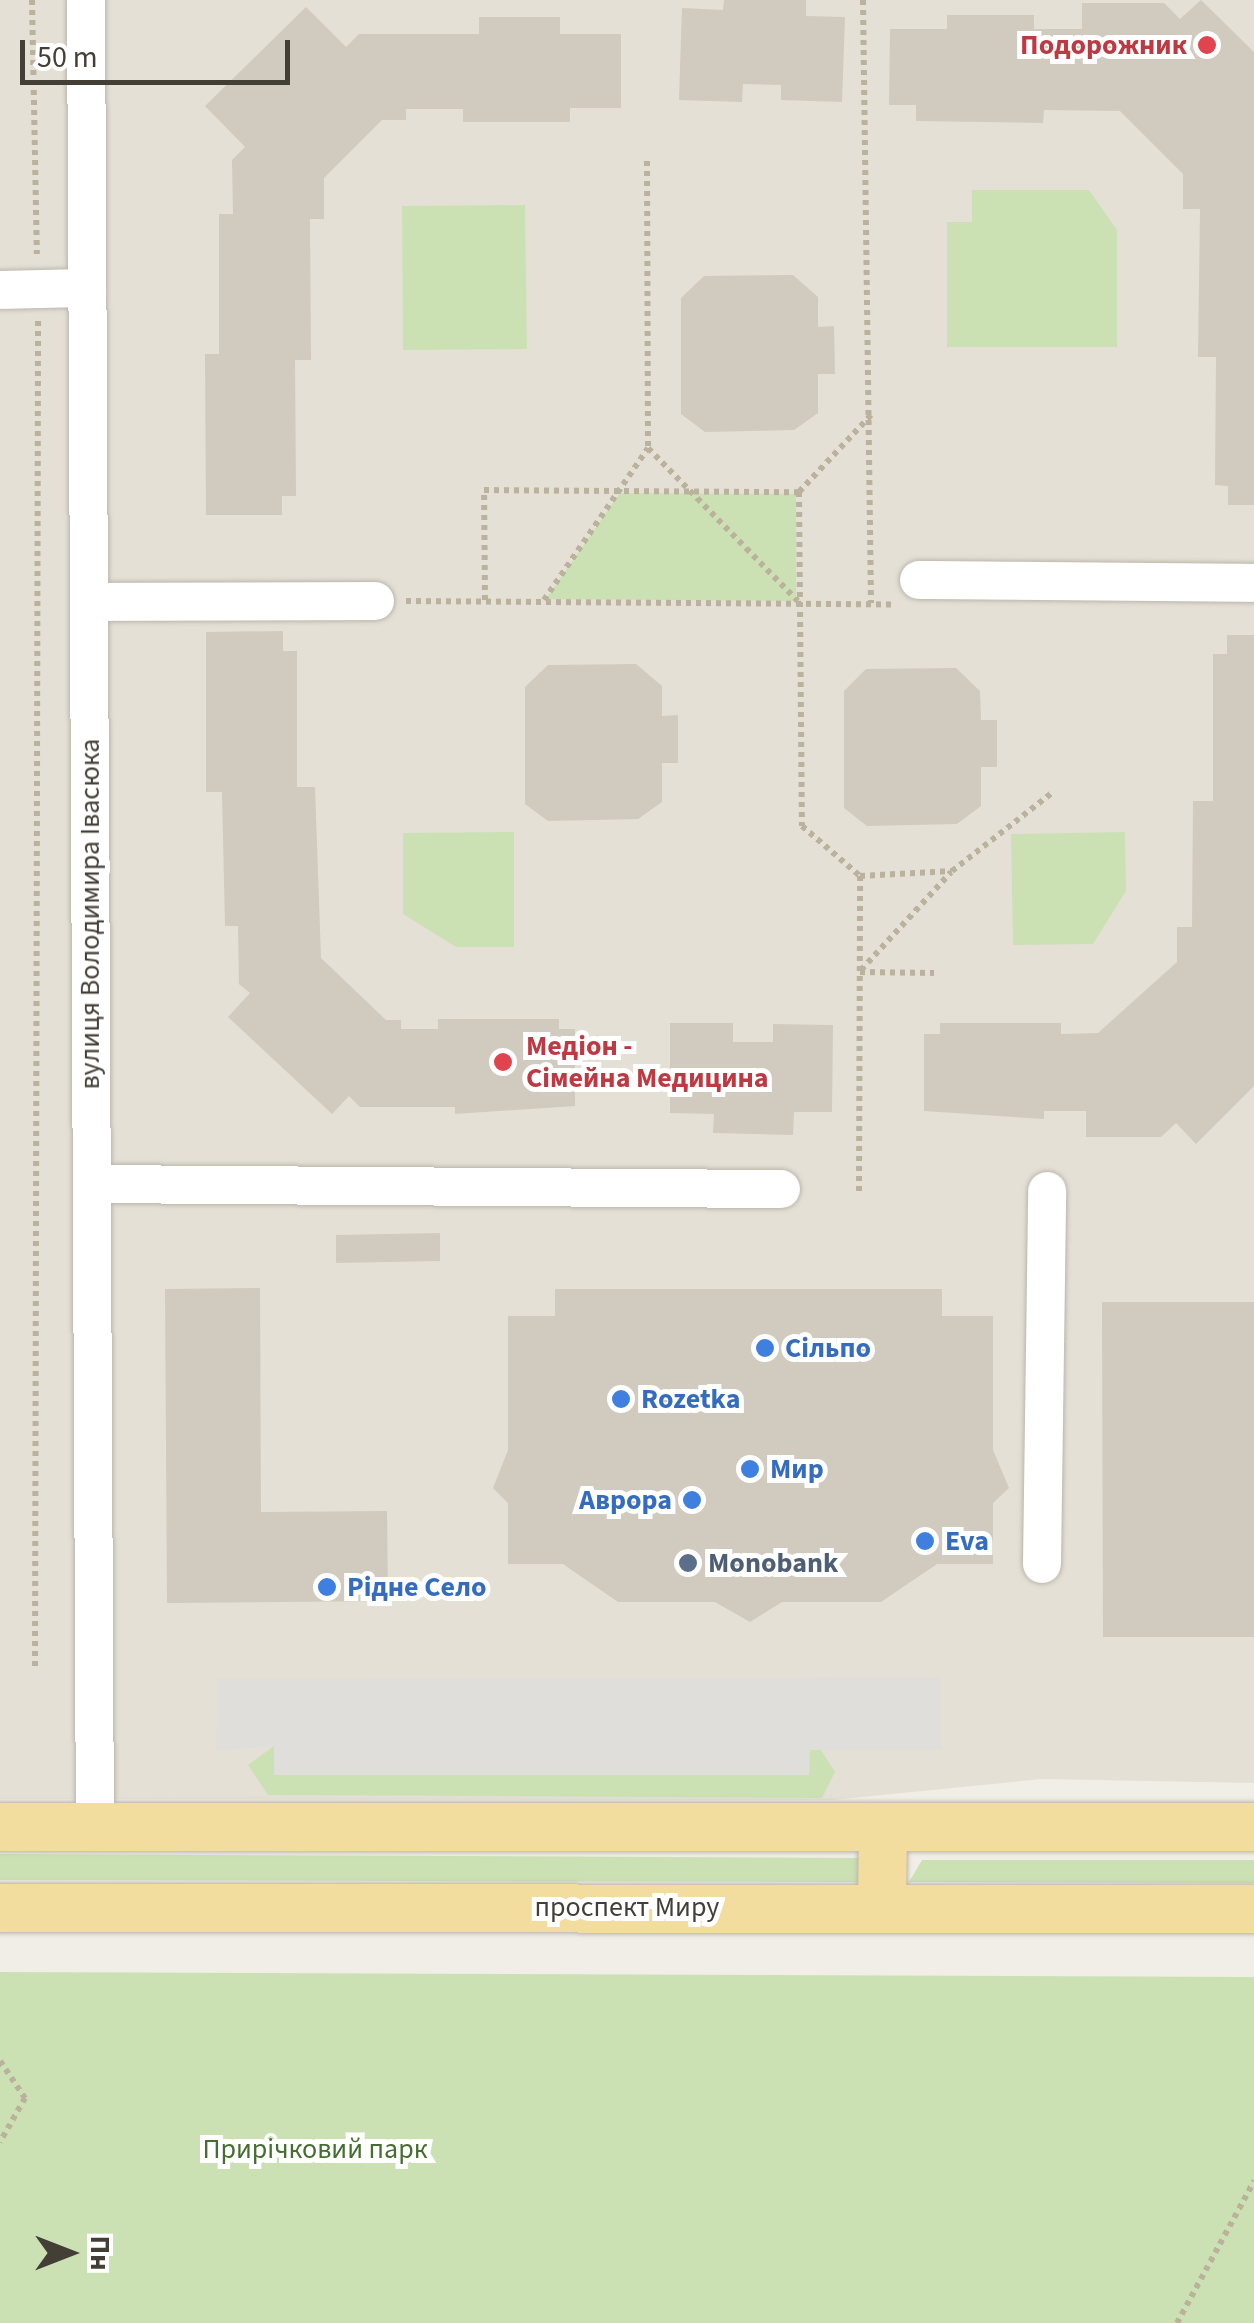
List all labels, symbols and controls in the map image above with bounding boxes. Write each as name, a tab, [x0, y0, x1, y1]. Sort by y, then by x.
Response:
scale bar	[25, 20, 295, 82]
place label: Подорожник	[1020, 28, 1187, 62]
marker: Подорожник	[1196, 34, 1218, 56]
text: 50 m	[37, 36, 98, 79]
street label: вулиця Володимира Івасюка	[73, 739, 107, 1089]
place label: Медіон - Сімейна Медицина	[526, 1029, 769, 1095]
marker: Медіон - Сімейна Медицина	[490, 1049, 516, 1075]
place label: Сільпо	[785, 1331, 871, 1365]
marker: Сільпо	[754, 1337, 776, 1359]
place label: Rozetka	[641, 1382, 740, 1416]
marker: Rozetka	[610, 1388, 632, 1410]
place label: Мир	[770, 1452, 824, 1486]
marker: Мир	[739, 1458, 761, 1480]
place label: Аврора	[579, 1483, 672, 1517]
marker: Аврора	[681, 1489, 703, 1511]
place label: Eva	[945, 1524, 989, 1558]
marker: Eva	[914, 1530, 936, 1552]
place label: Monobank	[708, 1546, 838, 1580]
marker: Monobank	[677, 1552, 699, 1574]
place label: Рідне Село	[347, 1570, 487, 1604]
marker: Рідне Село	[316, 1576, 338, 1598]
street label: проспект Миру	[535, 1890, 719, 1924]
park label: Прирічковий парк	[202, 2132, 428, 2166]
north arrow	[20, 2203, 120, 2303]
text: Пн	[80, 2236, 120, 2270]

